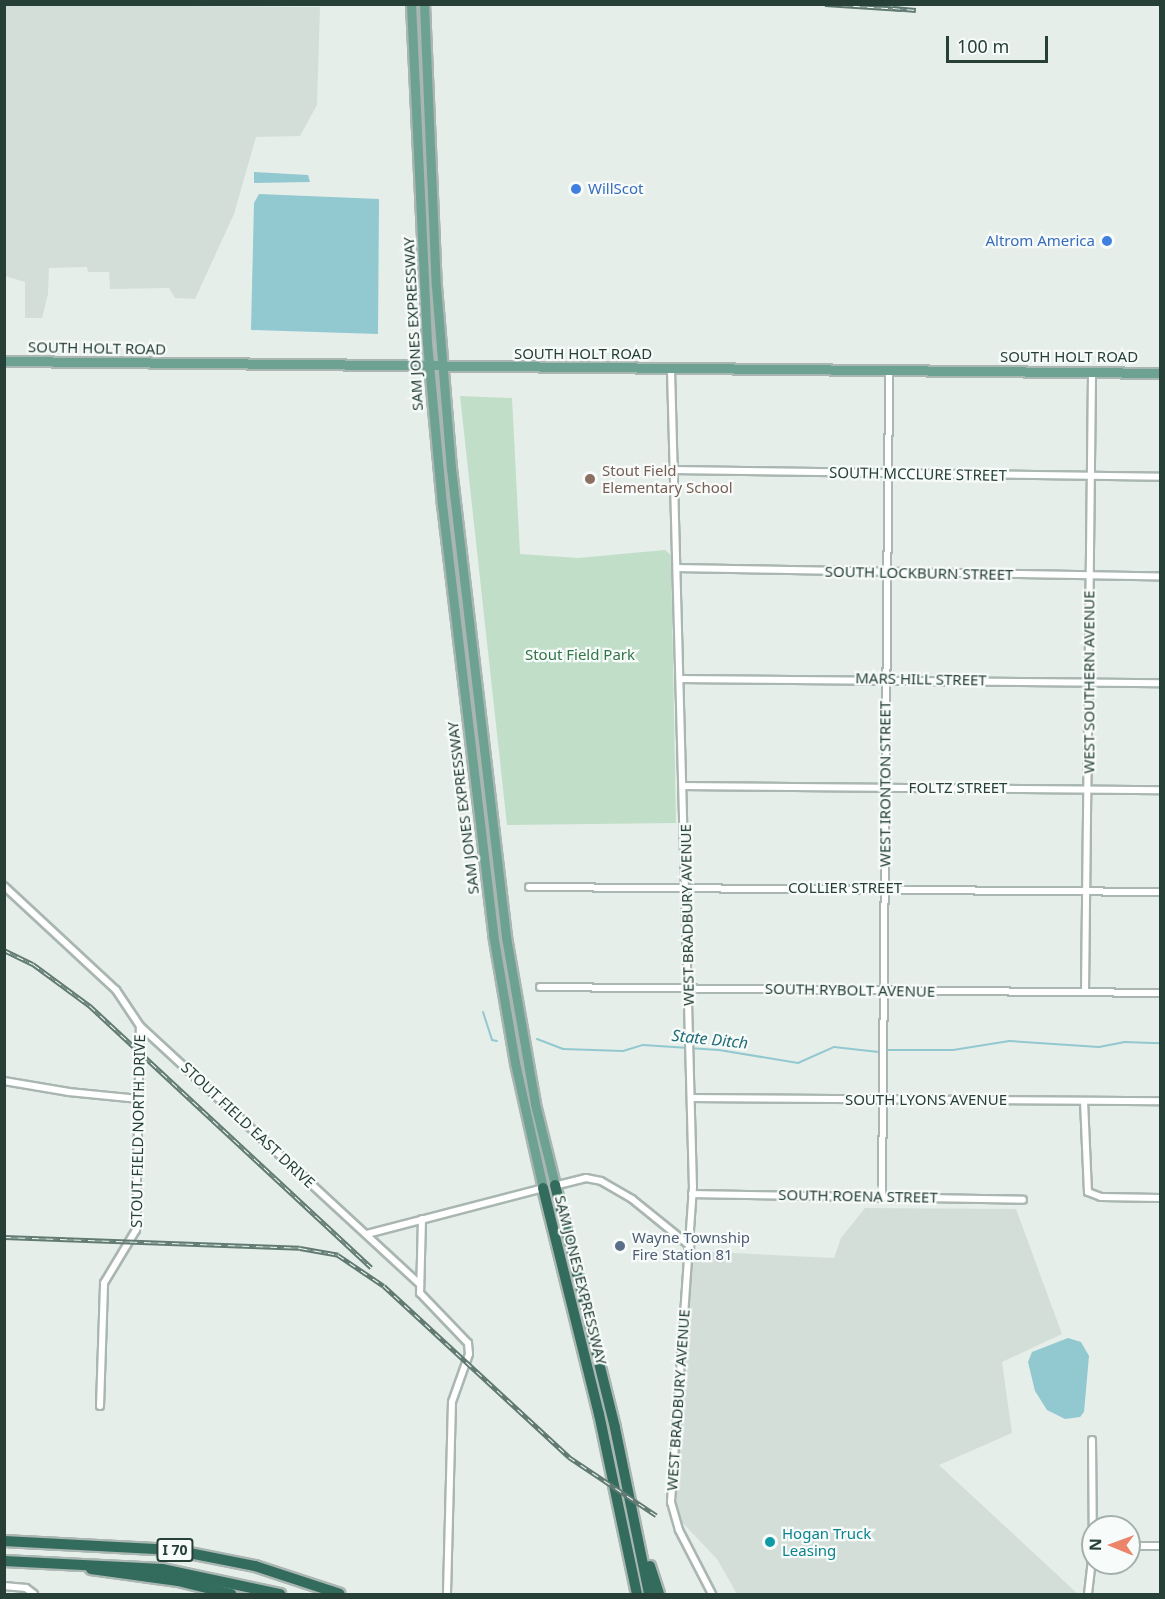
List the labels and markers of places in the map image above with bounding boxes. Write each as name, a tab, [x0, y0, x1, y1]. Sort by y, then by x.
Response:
place label: WillScot	[588, 180, 643, 198]
marker: WillScot	[569, 182, 583, 196]
place label: Altrom America	[985, 232, 1095, 250]
marker: Altrom America	[1100, 234, 1114, 248]
place label: Stout Field Elementary School	[602, 461, 733, 496]
marker: Stout Field Elementary School	[583, 472, 597, 486]
place label: Wayne Township Fire Station 81	[632, 1228, 750, 1263]
marker: Wayne Township Fire Station 81	[613, 1239, 627, 1253]
place label: Hogan Truck Leasing	[782, 1524, 871, 1559]
marker: Hogan Truck Leasing	[763, 1535, 777, 1549]

